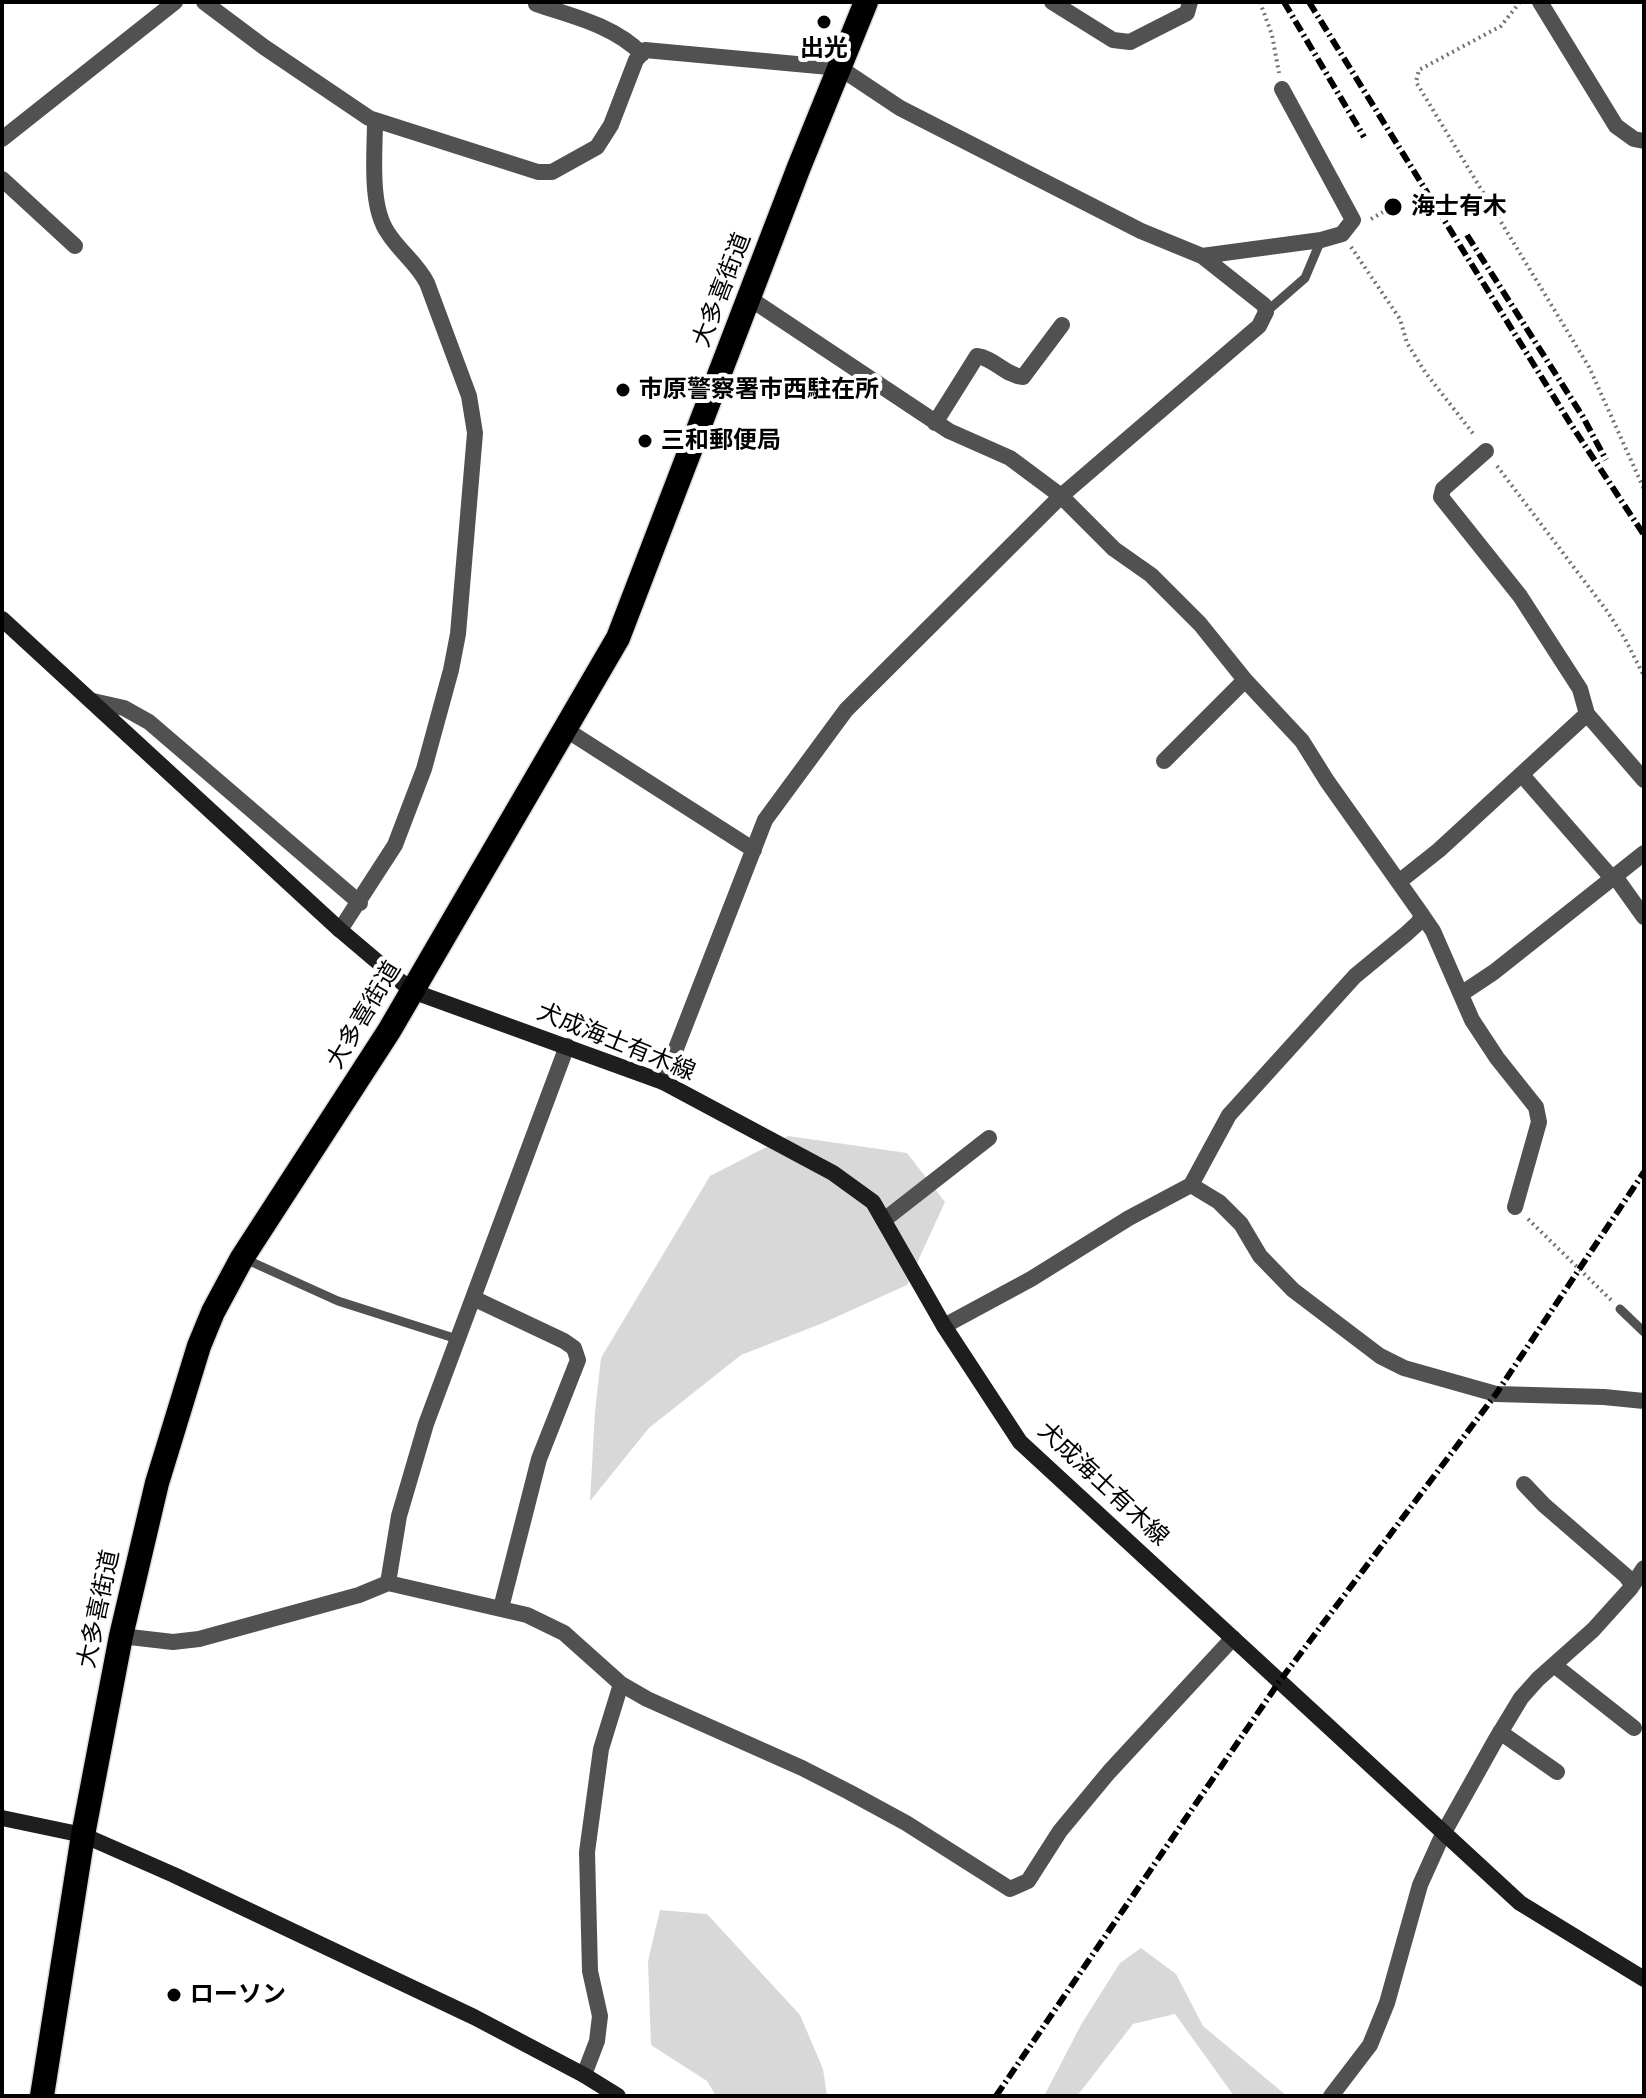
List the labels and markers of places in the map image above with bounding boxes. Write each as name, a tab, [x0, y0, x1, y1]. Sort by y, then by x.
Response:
marker: 出光	[815, 13, 833, 31]
place label: 出光	[800, 35, 848, 63]
place label: 海士有木	[1411, 193, 1507, 221]
marker: 海士有木	[1382, 196, 1404, 218]
place label: 市原警察署市西駐在所	[639, 376, 879, 404]
marker: 市原警察署市西駐在所	[614, 381, 632, 399]
place label: 三和郵便局	[661, 427, 781, 455]
marker: 三和郵便局	[636, 432, 654, 450]
place label: ローソン	[190, 1981, 286, 2009]
marker: ローソン	[165, 1986, 183, 2004]

